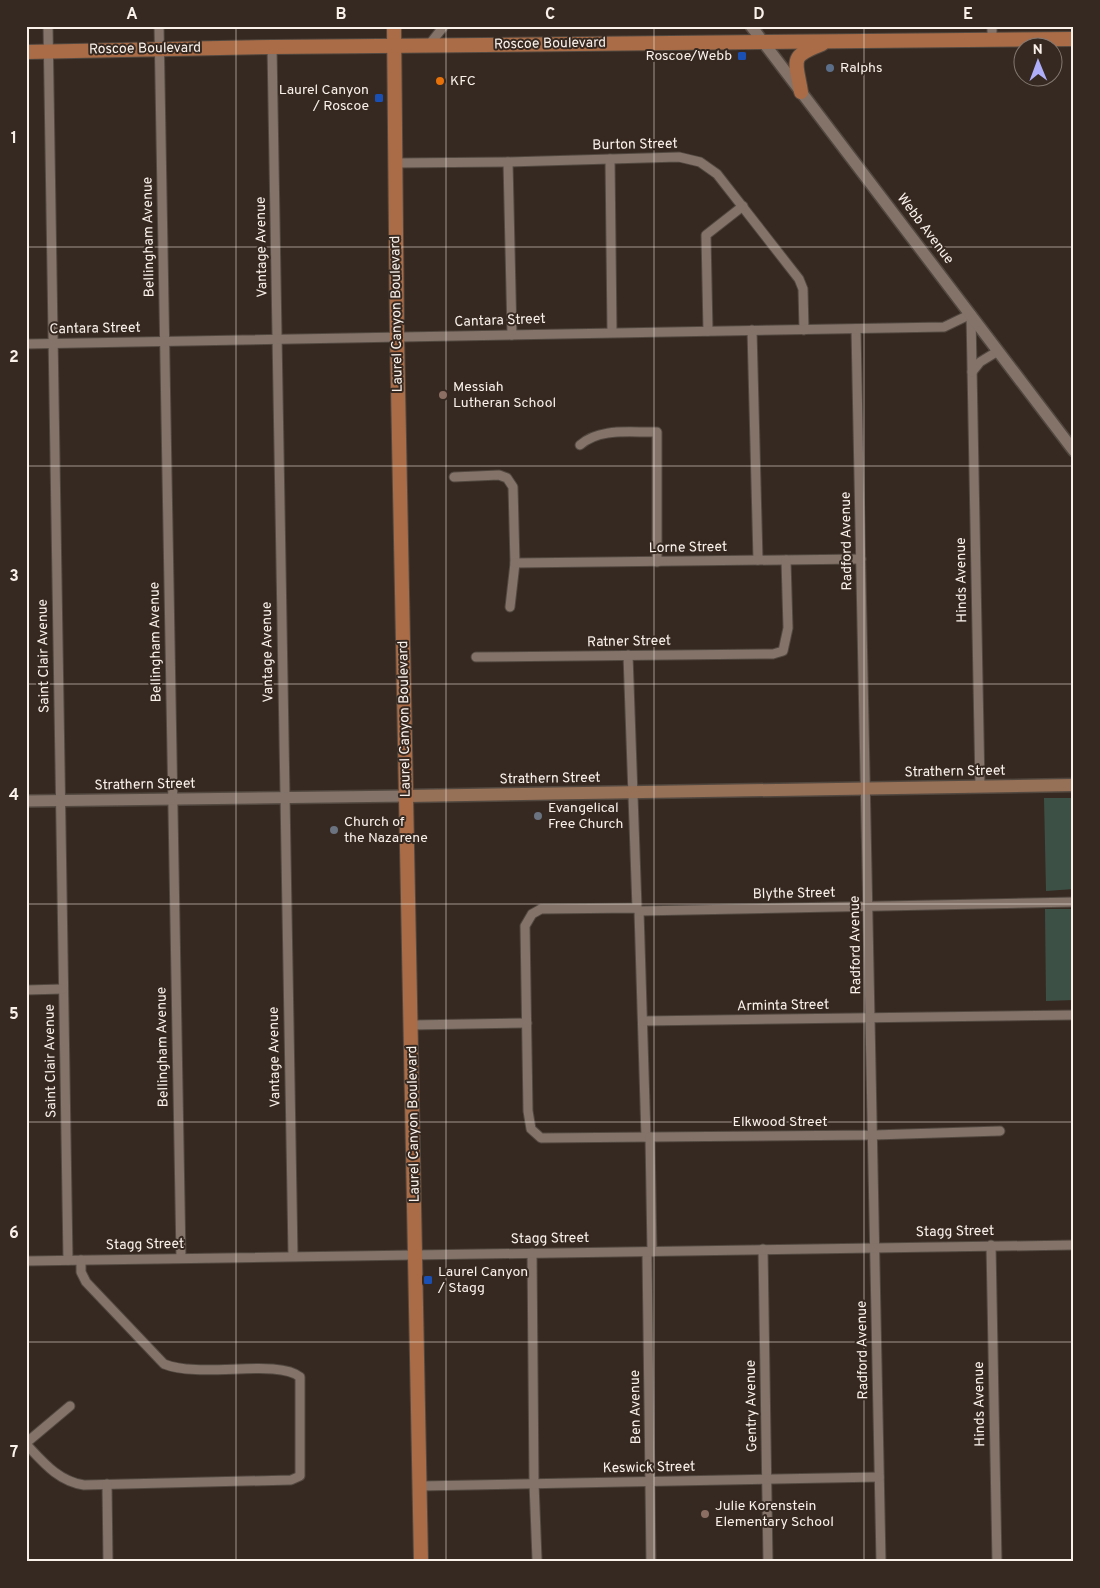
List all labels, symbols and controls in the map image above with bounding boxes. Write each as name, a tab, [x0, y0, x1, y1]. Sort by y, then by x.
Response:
text: A	[126, 5, 138, 25]
text: B	[335, 5, 347, 25]
text: C	[545, 5, 555, 25]
text: D	[753, 5, 765, 25]
text: E	[963, 5, 973, 25]
street label: Roscoe Boulevard	[494, 35, 606, 53]
north arrow	[1012, 38, 1062, 88]
street label: Roscoe Boulevard	[89, 40, 201, 58]
text: N	[1033, 42, 1043, 59]
place label: Roscoe/Webb	[645, 48, 732, 65]
marker: Roscoe/Webb	[736, 50, 748, 62]
place label: Ralphs	[840, 60, 883, 77]
marker: Ralphs	[824, 62, 836, 74]
place label: KFC	[450, 73, 476, 90]
marker: KFC	[434, 75, 446, 87]
place label: Laurel Canyon / Roscoe	[279, 82, 369, 115]
marker: Laurel Canyon / Roscoe	[373, 92, 385, 104]
text: 1	[11, 129, 17, 149]
street label: Burton Street	[592, 136, 678, 154]
street label: Bellingham Avenue	[139, 177, 159, 297]
street label: Webb Avenue	[893, 190, 957, 268]
street label: Vantage Avenue	[253, 196, 271, 298]
street label: Laurel Canyon Boulevard	[387, 235, 407, 393]
street label: Cantara Street	[454, 311, 546, 331]
street label: Cantara Street	[49, 320, 141, 338]
text: 2	[9, 348, 19, 368]
place label: Messiah Lutheran School	[453, 379, 556, 412]
marker: Messiah Lutheran School	[437, 389, 449, 401]
street label: Radford Avenue	[838, 491, 856, 591]
street label: Hinds Avenue	[953, 537, 971, 623]
street label: Lorne Street	[649, 539, 727, 557]
text: 3	[9, 567, 19, 587]
street label: Bellingham Avenue	[146, 582, 166, 702]
street label: Saint Clair Avenue	[35, 599, 53, 713]
street label: Vantage Avenue	[259, 601, 277, 703]
street label: Ratner Street	[587, 633, 671, 651]
street label: Laurel Canyon Boulevard	[395, 640, 415, 798]
street label: Strathern Street	[904, 763, 1006, 781]
street label: Strathern Street	[499, 770, 601, 788]
street label: Strathern Street	[94, 776, 196, 794]
text: 4	[9, 786, 19, 806]
place label: Evangelical Free Church	[548, 800, 623, 833]
marker: Evangelical Free Church	[532, 810, 544, 822]
place label: Church of the Nazarene	[344, 814, 428, 847]
marker: Church of the Nazarene	[328, 824, 340, 836]
street label: Blythe Street	[752, 885, 836, 903]
street label: Radford Avenue	[847, 895, 865, 995]
street label: Bellingham Avenue	[153, 987, 173, 1107]
street label: Arminta Street	[737, 997, 829, 1015]
street label: Saint Clair Avenue	[42, 1004, 60, 1118]
text: 5	[9, 1005, 19, 1025]
street label: Vantage Avenue	[266, 1006, 284, 1108]
street label: Laurel Canyon Boulevard	[404, 1045, 424, 1203]
street label: Elkwood Street	[733, 1114, 827, 1131]
street label: Stagg Street	[916, 1223, 994, 1241]
text: 6	[9, 1224, 19, 1244]
street label: Stagg Street	[511, 1230, 589, 1248]
street label: Stagg Street	[106, 1236, 184, 1254]
place label: Laurel Canyon / Stagg	[437, 1264, 528, 1297]
marker: Laurel Canyon / Stagg	[422, 1274, 434, 1286]
street label: Radford Avenue	[854, 1300, 872, 1400]
street label: Gentry Avenue	[743, 1360, 761, 1452]
street label: Hinds Avenue	[971, 1361, 989, 1447]
street label: Ben Avenue	[627, 1370, 645, 1444]
text: 7	[10, 1443, 18, 1463]
street label: Keswick Street	[603, 1459, 695, 1477]
place label: Julie Korenstein Elementary School	[715, 1498, 834, 1531]
marker: Julie Korenstein Elementary School	[699, 1508, 711, 1520]

